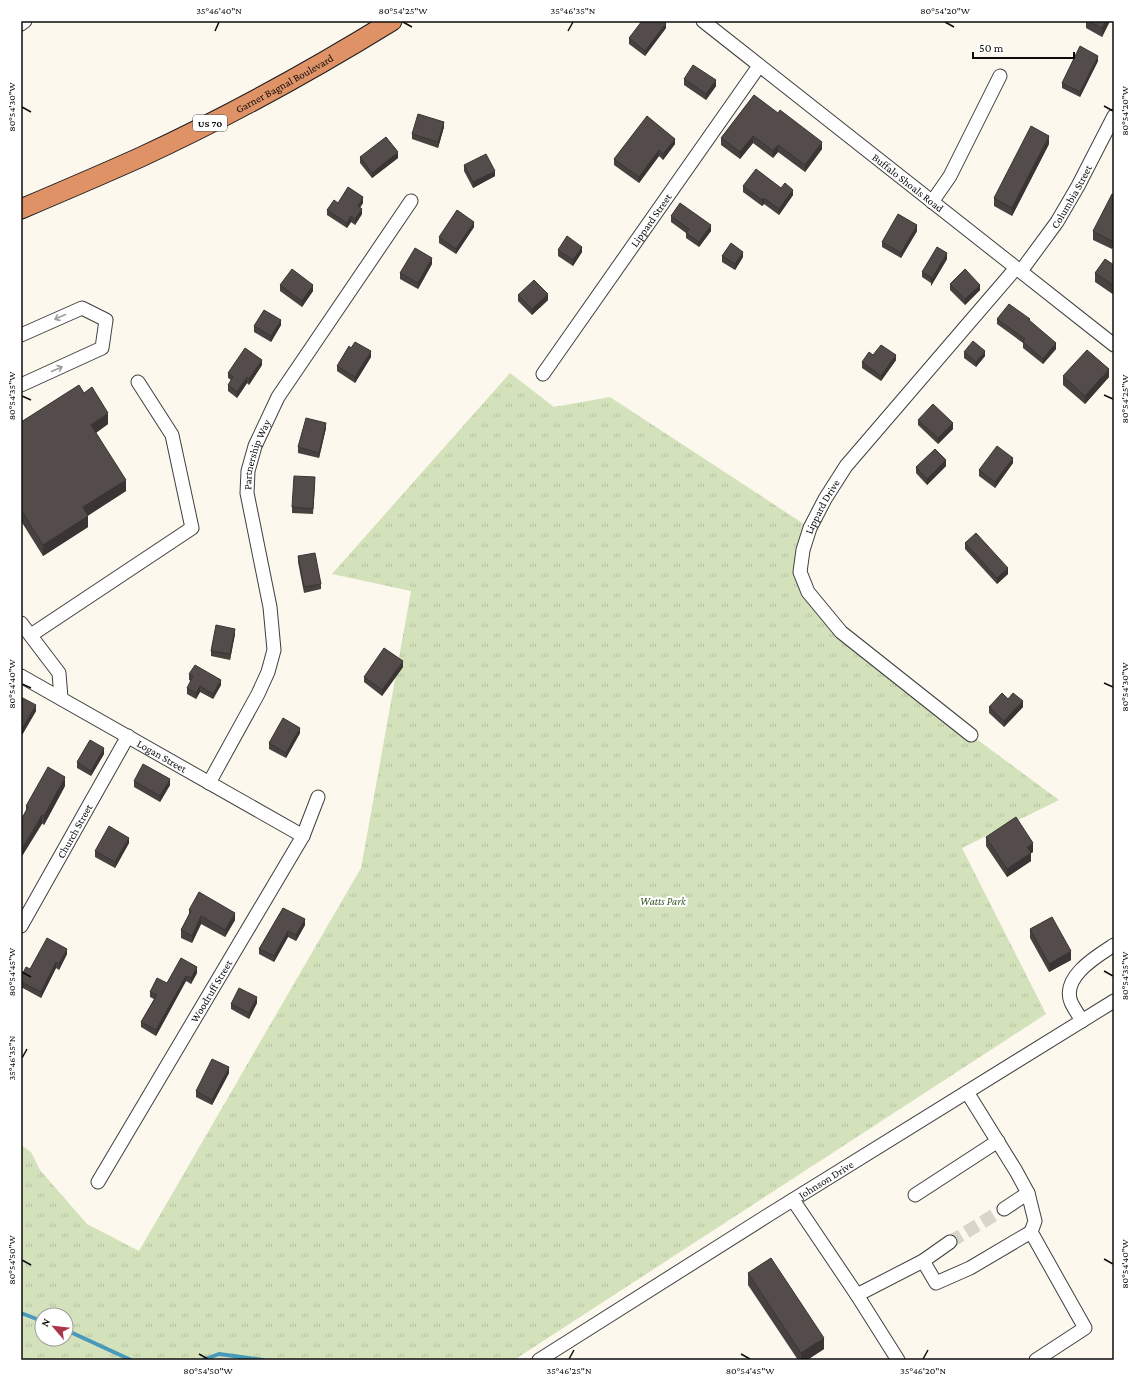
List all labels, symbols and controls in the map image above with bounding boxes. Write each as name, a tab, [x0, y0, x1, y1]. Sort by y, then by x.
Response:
text: 35°46'40"N	[196, 5, 242, 16]
text: 80°54'25"W	[379, 5, 428, 16]
text: 35°46'35"N	[551, 5, 596, 16]
text: 80°54'20"W	[920, 5, 971, 16]
scale bar	[973, 34, 1074, 60]
text: 50 m	[979, 41, 1004, 55]
street label: Garner Bagnal Boulevard	[234, 51, 336, 115]
text: 80°54'30"W	[6, 81, 17, 132]
text: 80°54'20"W	[1119, 85, 1130, 136]
road number: US 70	[193, 115, 227, 131]
street label: Buffalo Shoals Road	[870, 151, 946, 214]
street label: Columbia Street	[1048, 162, 1094, 231]
street label: Lippard Street	[628, 191, 674, 249]
one-way arrow	[55, 314, 67, 322]
one-way arrow	[50, 365, 62, 372]
text: 80°54'35"W	[6, 371, 17, 420]
text: 80°54'25"W	[1119, 374, 1130, 423]
street label: Partnership Way	[241, 417, 274, 490]
street label: Lippard Drive	[803, 477, 842, 535]
text: 80°54'40"W	[6, 658, 17, 709]
text: 80°54'30"W	[1119, 661, 1130, 712]
street label: Logan Street	[135, 737, 189, 775]
street label: Church Street	[54, 802, 95, 860]
park label: Watts Park	[640, 895, 687, 907]
text: 80°54'45"W	[6, 947, 17, 996]
text: 80°54'35"W	[1119, 951, 1130, 1000]
street label: Woodruff Street	[188, 957, 234, 1024]
text: 35°46'35"N	[6, 1035, 17, 1080]
street label: Johnson Drive	[795, 1158, 856, 1202]
text: 80°54'50"W	[6, 1235, 17, 1285]
text: 80°54'40"W	[1119, 1238, 1130, 1289]
north arrow	[34, 1307, 74, 1347]
text: N	[38, 1316, 52, 1328]
text: 80°54'50"W	[183, 1365, 233, 1376]
text: 35°46'25"N	[546, 1365, 592, 1376]
text: 80°54'45"W	[726, 1365, 775, 1376]
text: 35°46'20"N	[900, 1365, 946, 1376]

